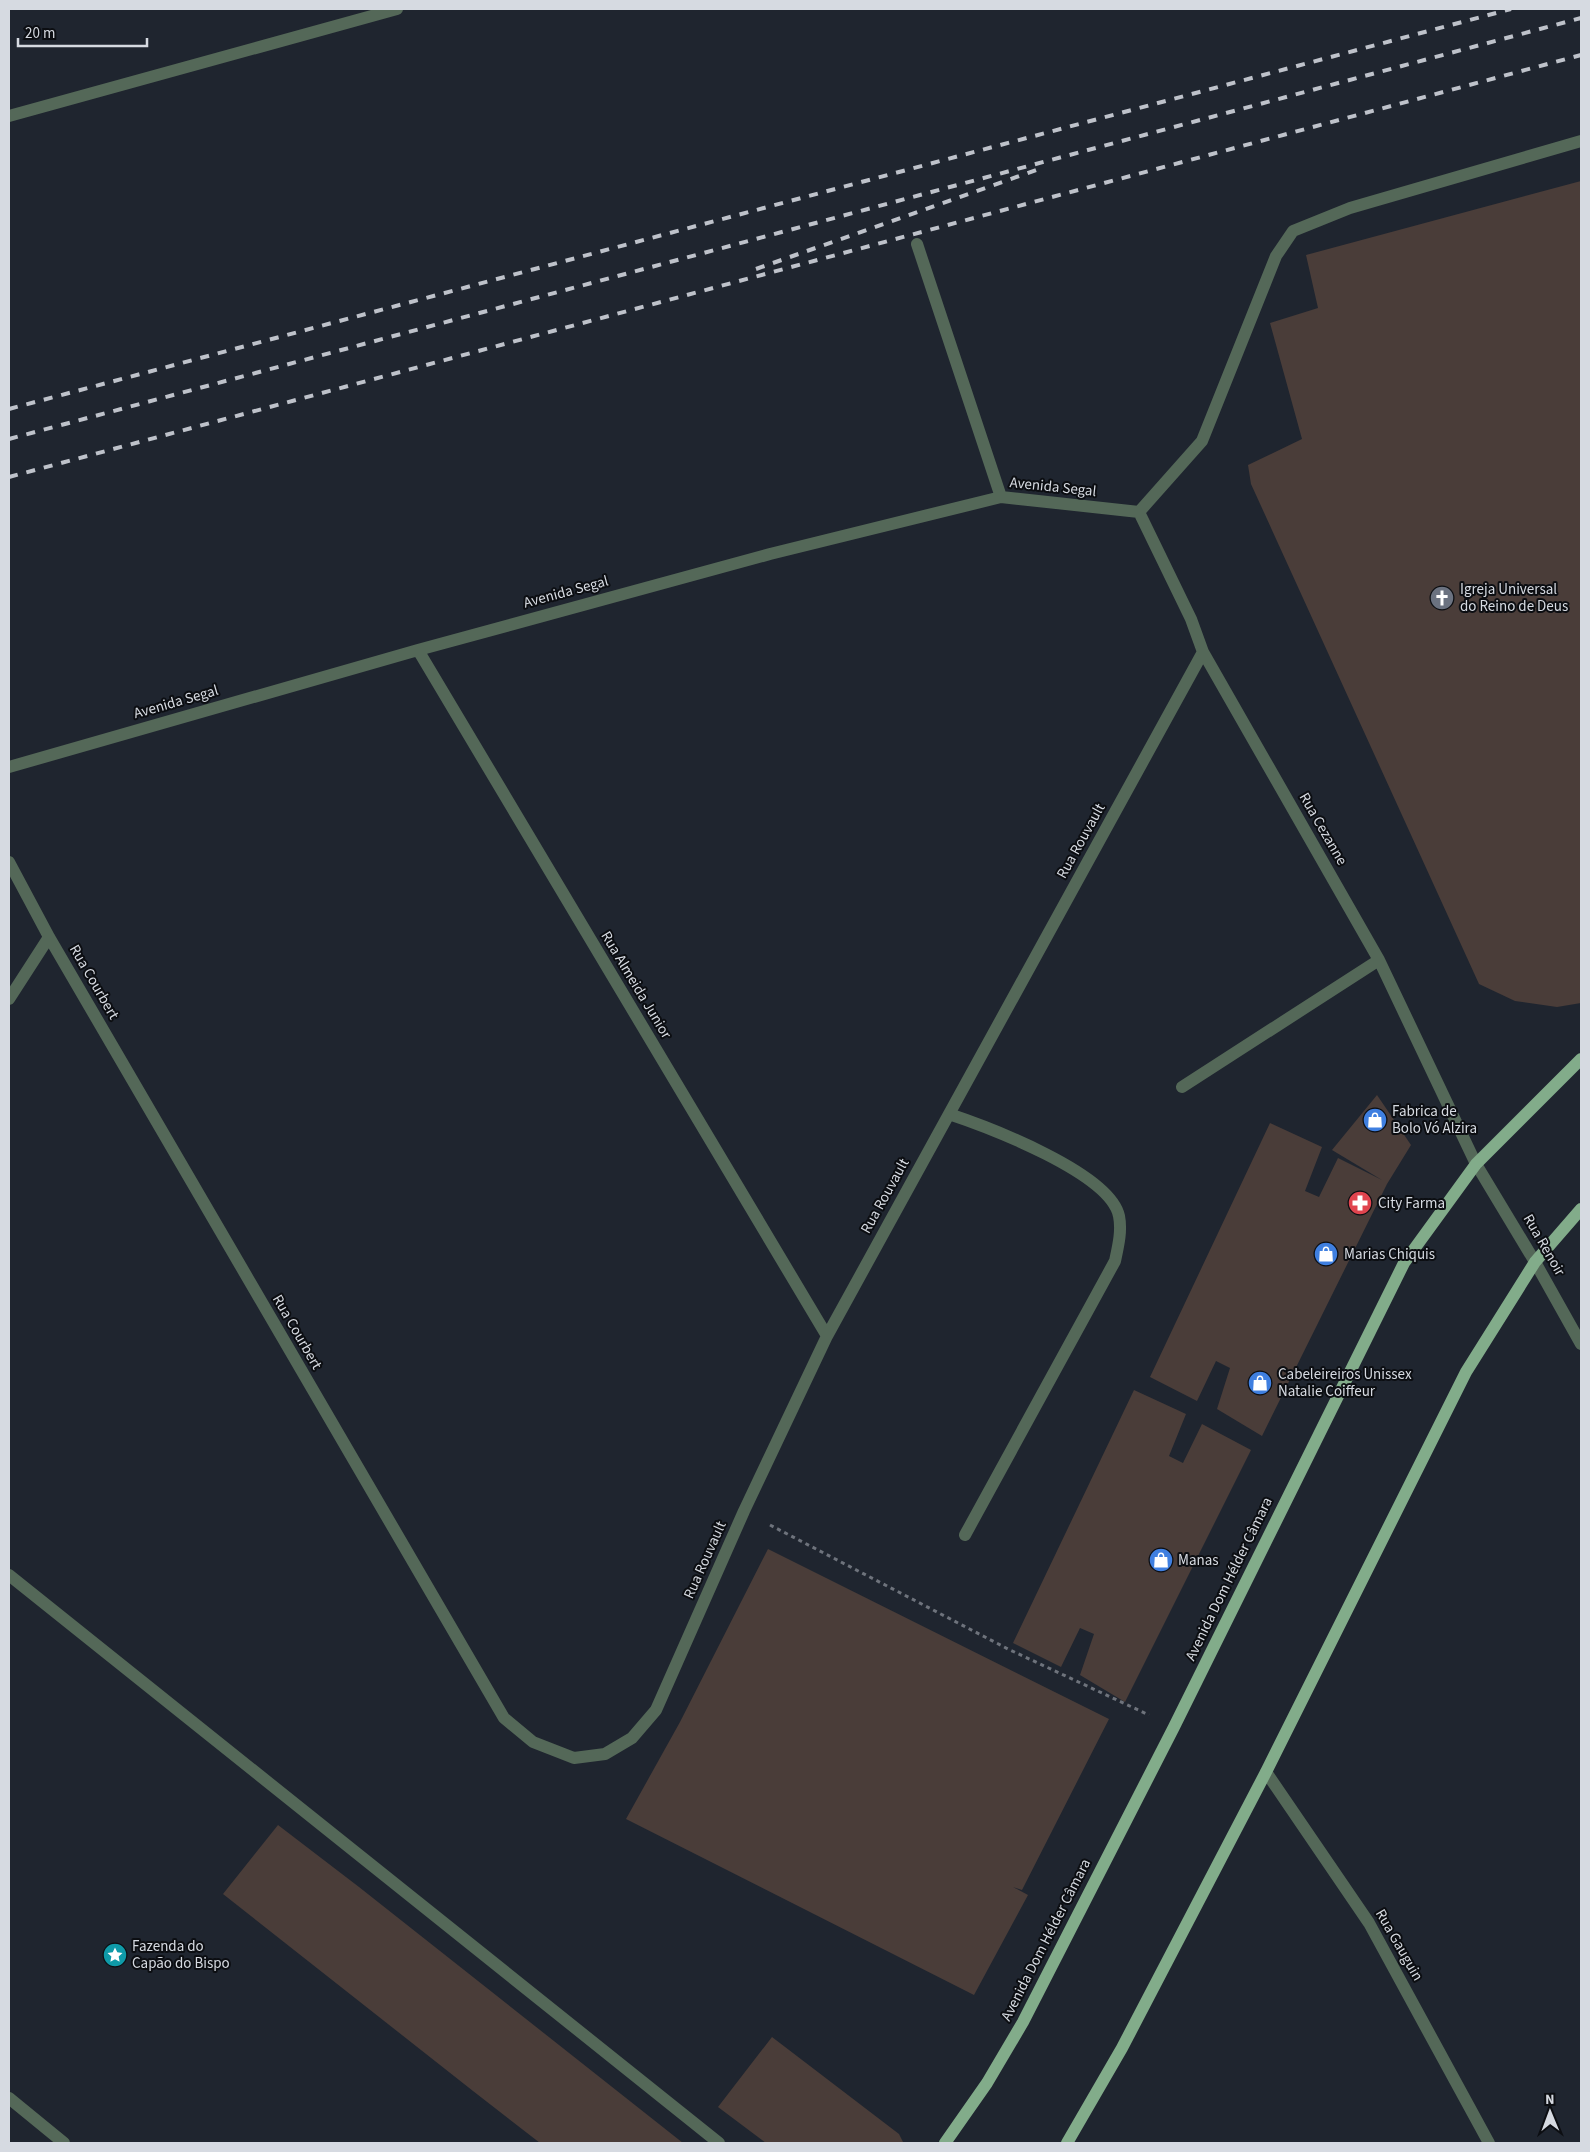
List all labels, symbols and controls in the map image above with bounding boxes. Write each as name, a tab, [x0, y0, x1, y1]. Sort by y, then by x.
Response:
scale bar	[18, 15, 146, 47]
text: 20 m	[25, 23, 55, 44]
street label: Avenida Segal	[1009, 472, 1098, 502]
street label: Avenida Segal	[521, 571, 611, 613]
place label: Igreja Universal do Reino de Deus	[1460, 579, 1568, 617]
church icon: Igreja Universal do Reino de Deus	[1429, 585, 1455, 611]
street label: Avenida Segal	[131, 680, 221, 724]
street label: Rua Cezanne	[1294, 789, 1352, 869]
street label: Rua Rouvault	[1052, 799, 1110, 883]
street label: Rua Almeida Junior	[596, 927, 677, 1043]
street label: Rua Courbert	[64, 941, 124, 1023]
place label: Fabrica de Bolo Vó Alzira	[1392, 1101, 1477, 1139]
shop icon: Fabrica de Bolo Vó Alzira	[1362, 1107, 1388, 1133]
street label: Rua Rouvault	[856, 1154, 914, 1238]
pharmacy icon: City Farma	[1347, 1190, 1373, 1216]
place label: City Farma	[1378, 1193, 1445, 1214]
street label: Rua Renoir	[1518, 1210, 1571, 1281]
shop icon: Marias Chiquis	[1313, 1241, 1339, 1267]
place label: Marias Chiquis	[1344, 1244, 1435, 1265]
street label: Rua Courbert	[267, 1291, 327, 1373]
place label: Cabeleireiros Unissex Natalie Coiffeur	[1278, 1364, 1412, 1402]
shop icon: Cabeleireiros Unissex Natalie Coiffeur	[1247, 1370, 1273, 1396]
street label: Avenida Dom Hélder Câmara	[1180, 1494, 1278, 1664]
street label: Rua Rouvault	[678, 1518, 732, 1602]
shop icon: Manas	[1148, 1547, 1174, 1573]
place label: Manas	[1178, 1550, 1219, 1571]
street label: Avenida Dom Hélder Câmara	[996, 1855, 1096, 2025]
street label: Rua Gauguin	[1370, 1905, 1428, 1985]
place label: Fazenda do Capão do Bispo	[132, 1936, 230, 1974]
place icon: Fazenda do Capão do Bispo	[102, 1942, 128, 1968]
north arrow	[1525, 2087, 1575, 2137]
text: N	[1545, 2090, 1555, 2110]

